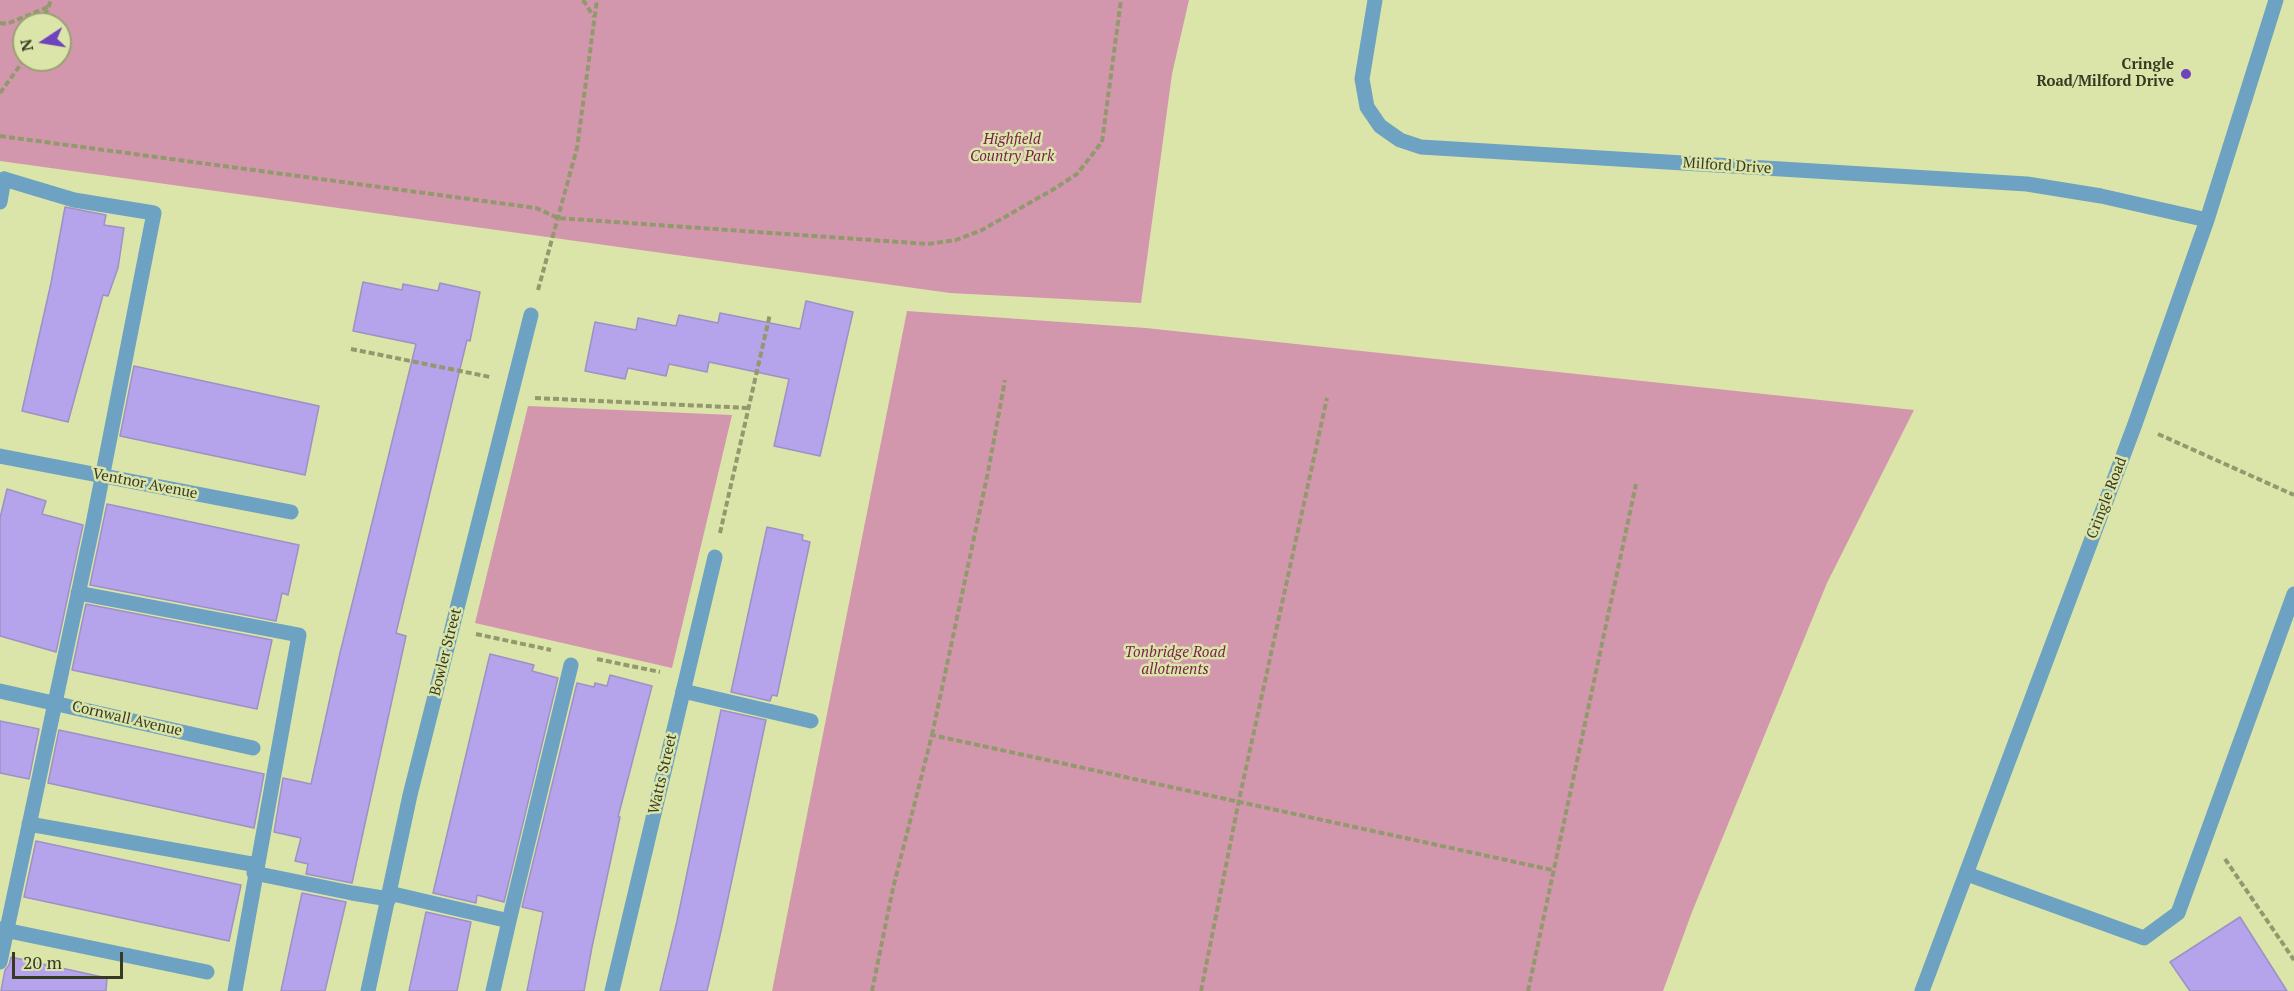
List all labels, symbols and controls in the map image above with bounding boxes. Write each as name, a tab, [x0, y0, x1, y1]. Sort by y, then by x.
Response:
north arrow	[12, 12, 72, 72]
text: N	[14, 37, 38, 54]
place label: Cringle Road/Milford Drive	[2036, 56, 2174, 91]
marker: Cringle Road/Milford Drive	[2179, 67, 2193, 81]
park label: Highfield Country Park	[970, 131, 1054, 166]
street label: Milford Drive	[1682, 154, 1772, 178]
street label: Cringle Road	[2083, 455, 2131, 541]
street label: Ventnor Avenue	[91, 465, 199, 503]
street label: Bowler Street	[426, 606, 466, 698]
park label: Tonbridge Road allotments	[1124, 644, 1226, 679]
street label: Cornwall Avenue	[70, 698, 184, 740]
street label: Watts Street	[645, 732, 681, 816]
scale bar	[15, 940, 126, 978]
text: 20 m	[23, 950, 62, 974]

